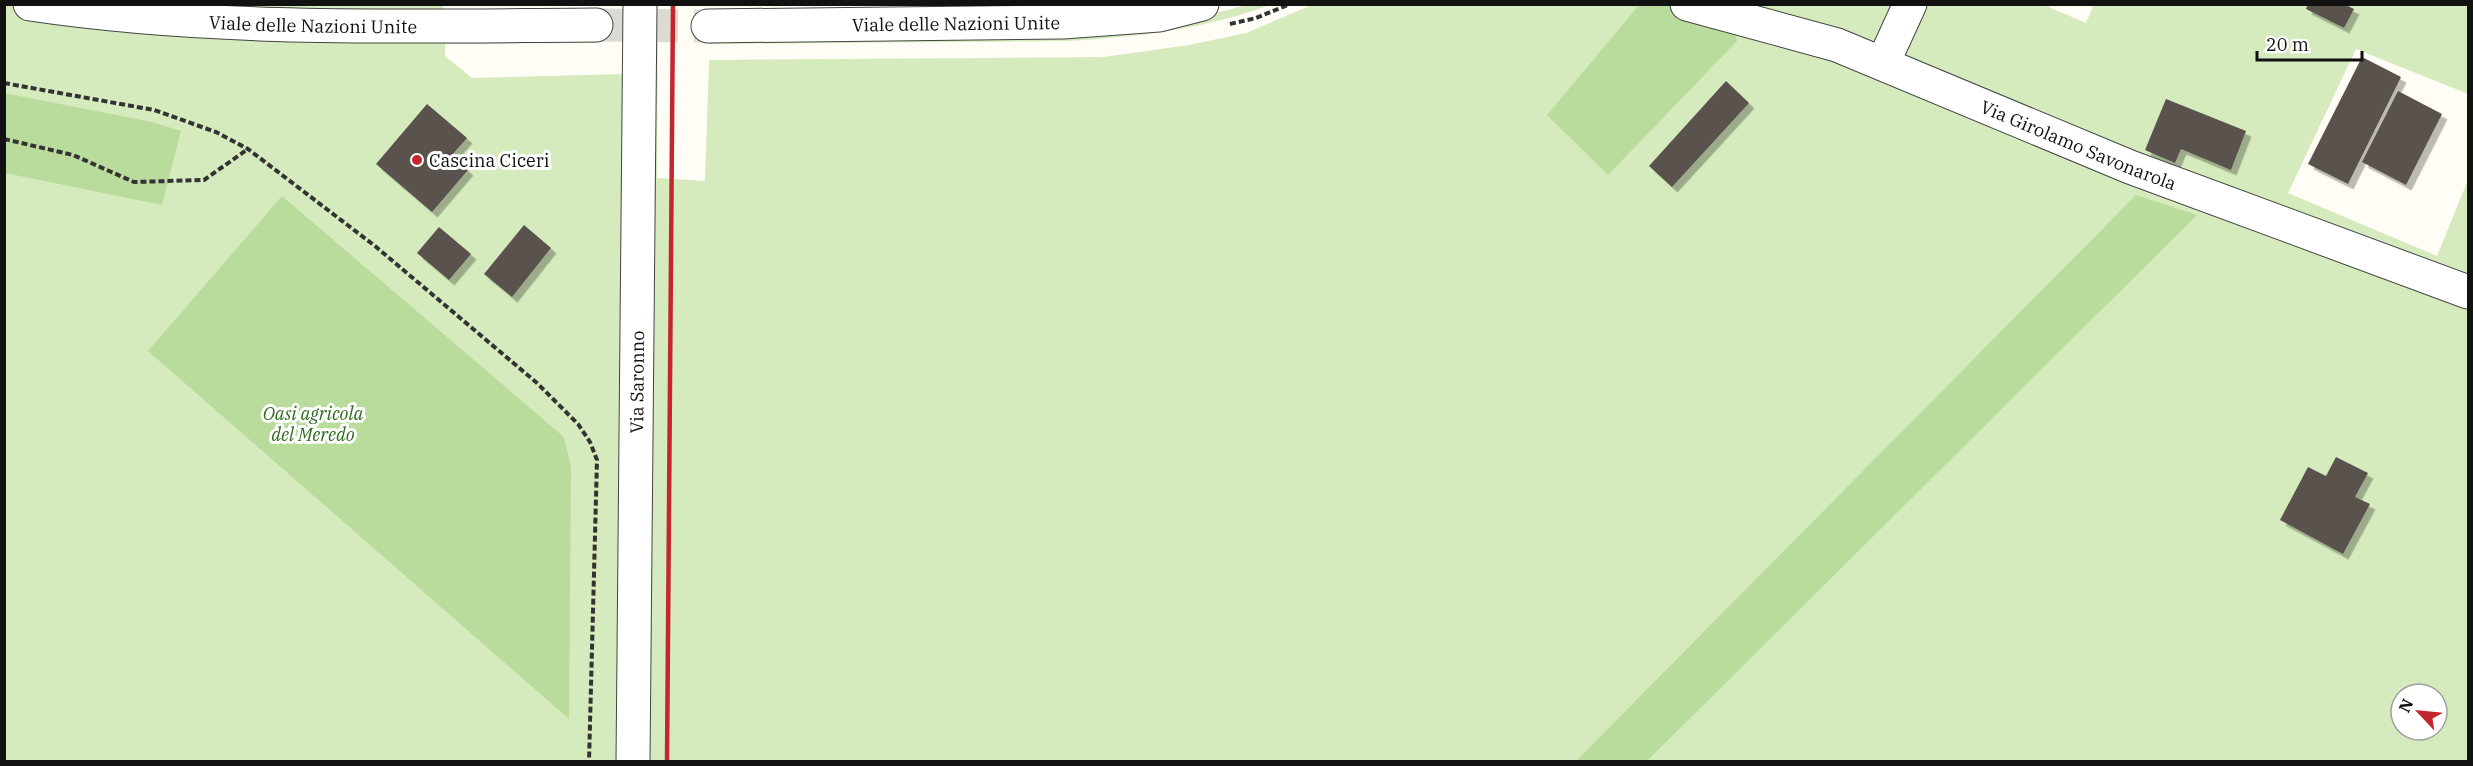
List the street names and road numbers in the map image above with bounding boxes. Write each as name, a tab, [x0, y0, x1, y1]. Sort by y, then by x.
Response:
street label: Viale delle Nazioni Unite	[208, 10, 417, 38]
street label: Viale delle Nazioni Unite	[852, 11, 1060, 36]
street label: Via Girolamo Savonarola	[1977, 95, 2180, 195]
street label: Via Saronno	[625, 330, 648, 434]

